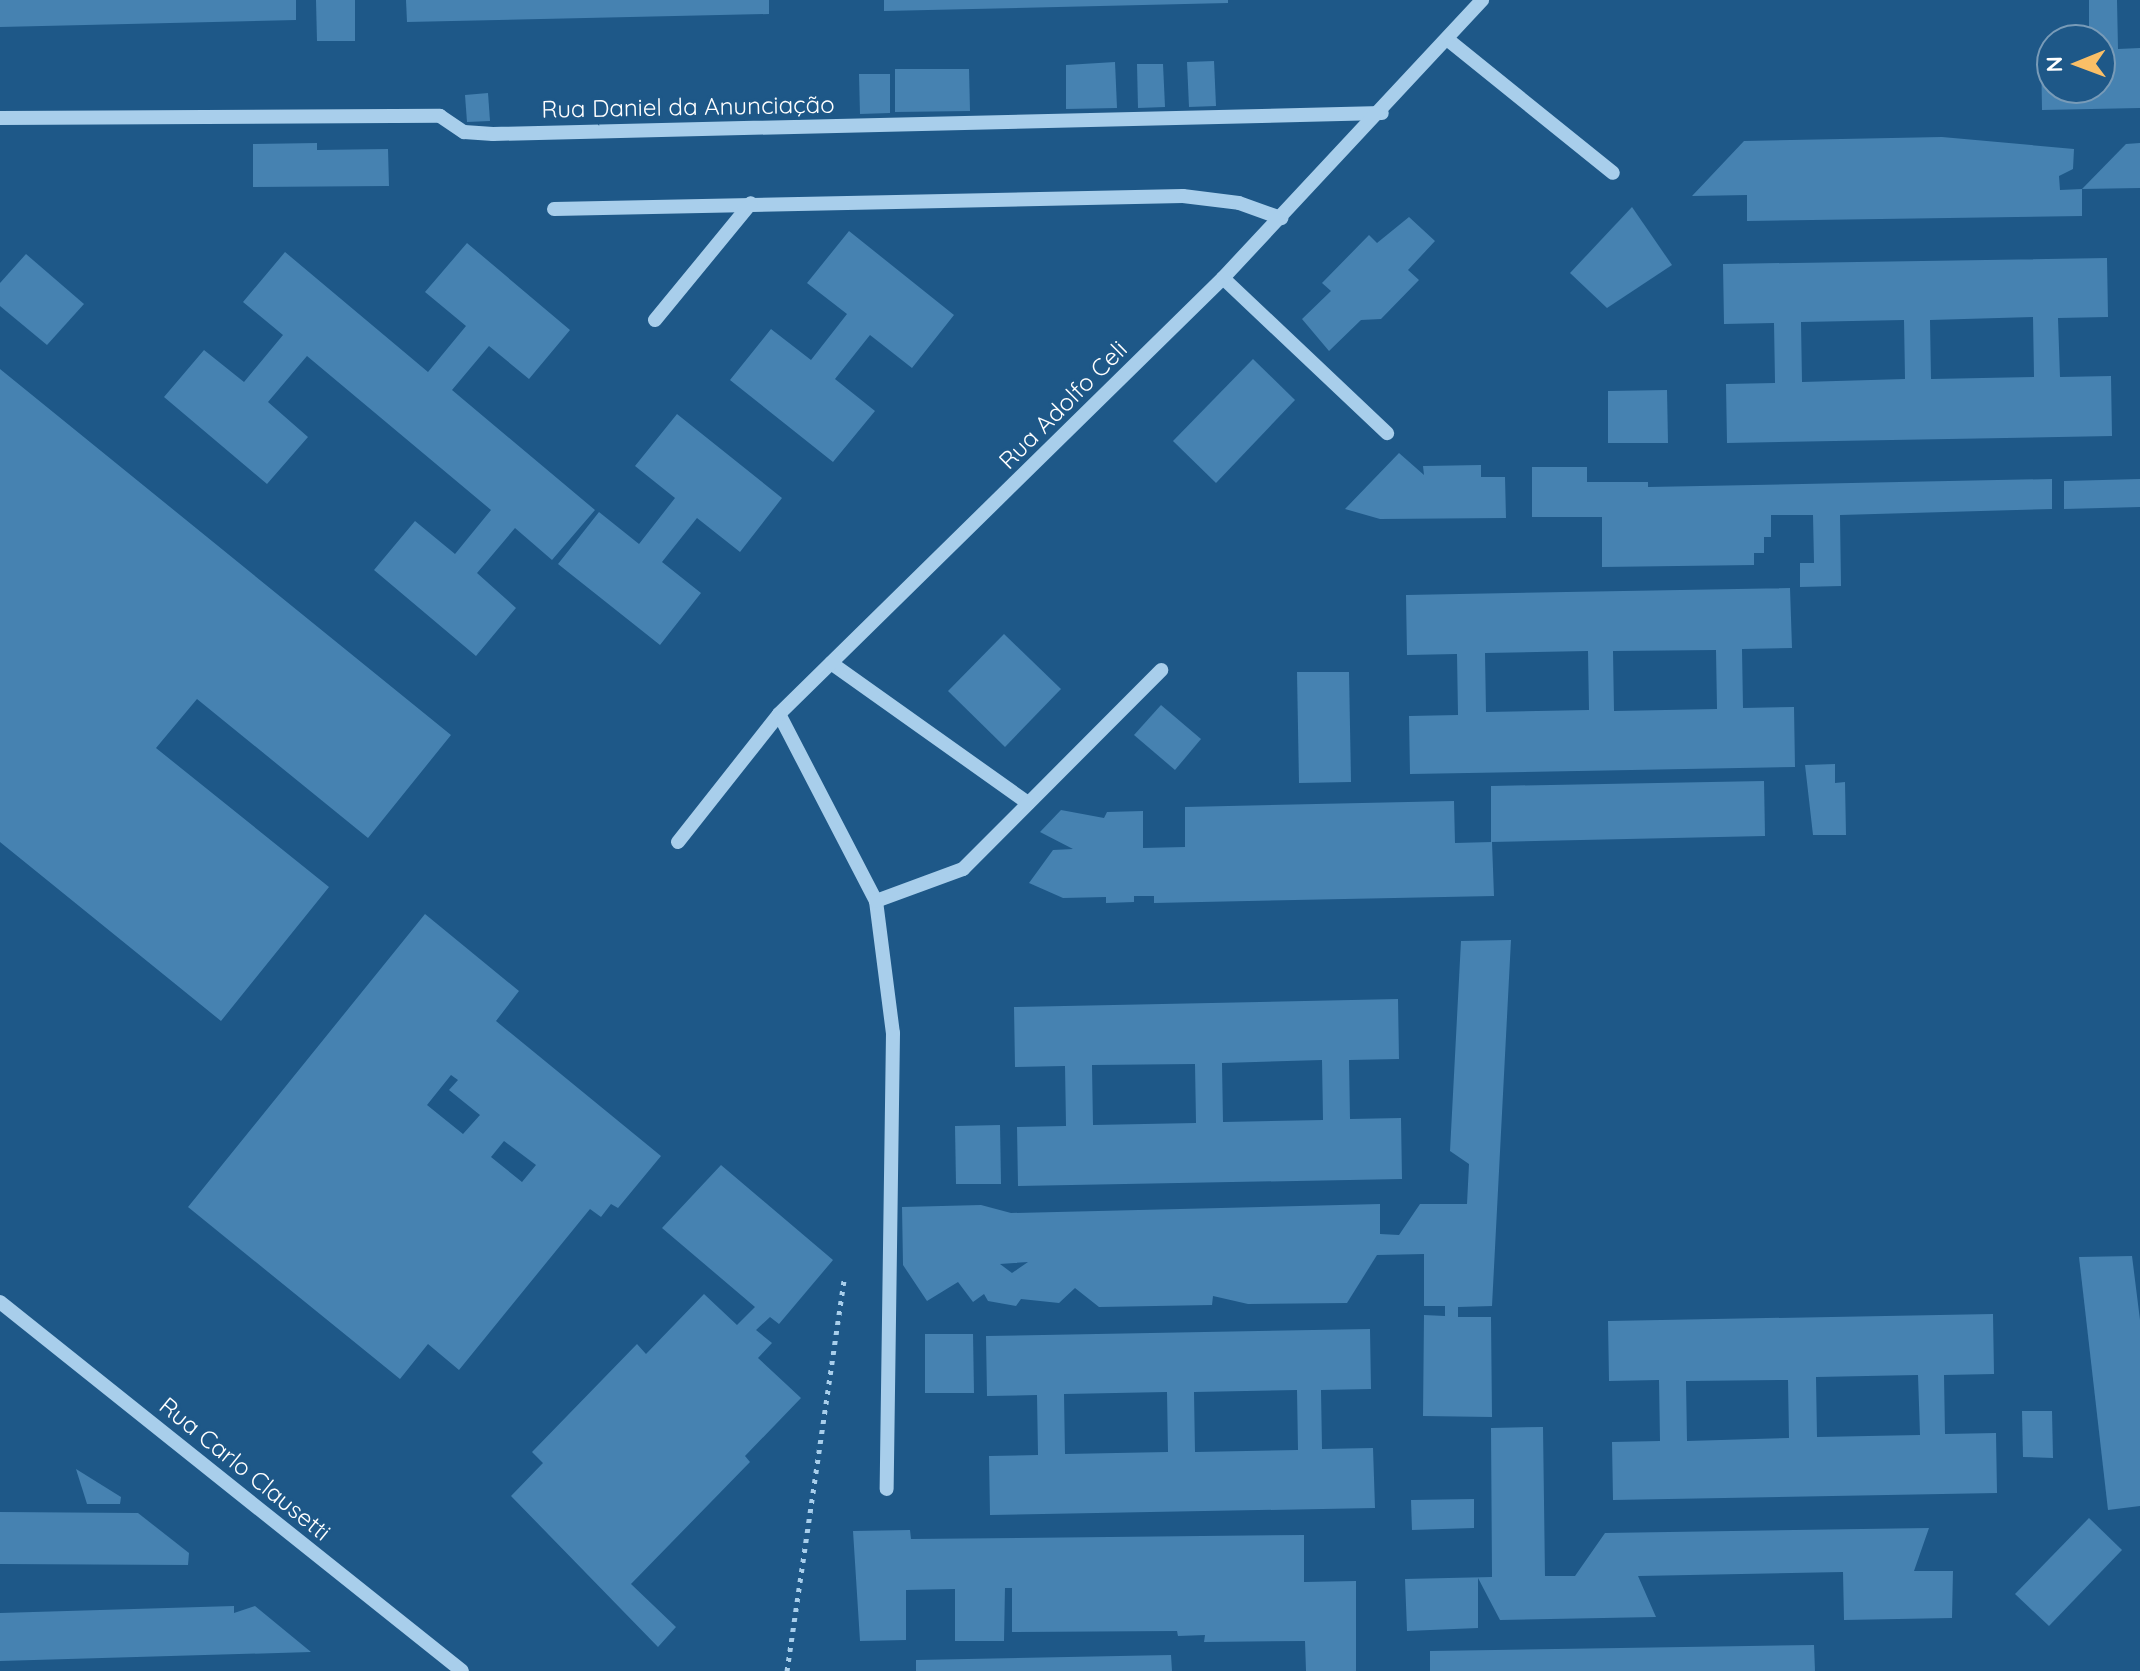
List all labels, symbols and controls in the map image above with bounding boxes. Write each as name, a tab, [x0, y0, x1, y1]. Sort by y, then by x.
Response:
north arrow	[2036, 24, 2116, 104]
text: N	[2040, 56, 2068, 73]
street label: Rua Daniel da Anunciação	[541, 90, 835, 124]
street label: Rua Adolfo Celi	[993, 335, 1133, 475]
street label: Rua Carlo Clausetti	[154, 1391, 336, 1547]

